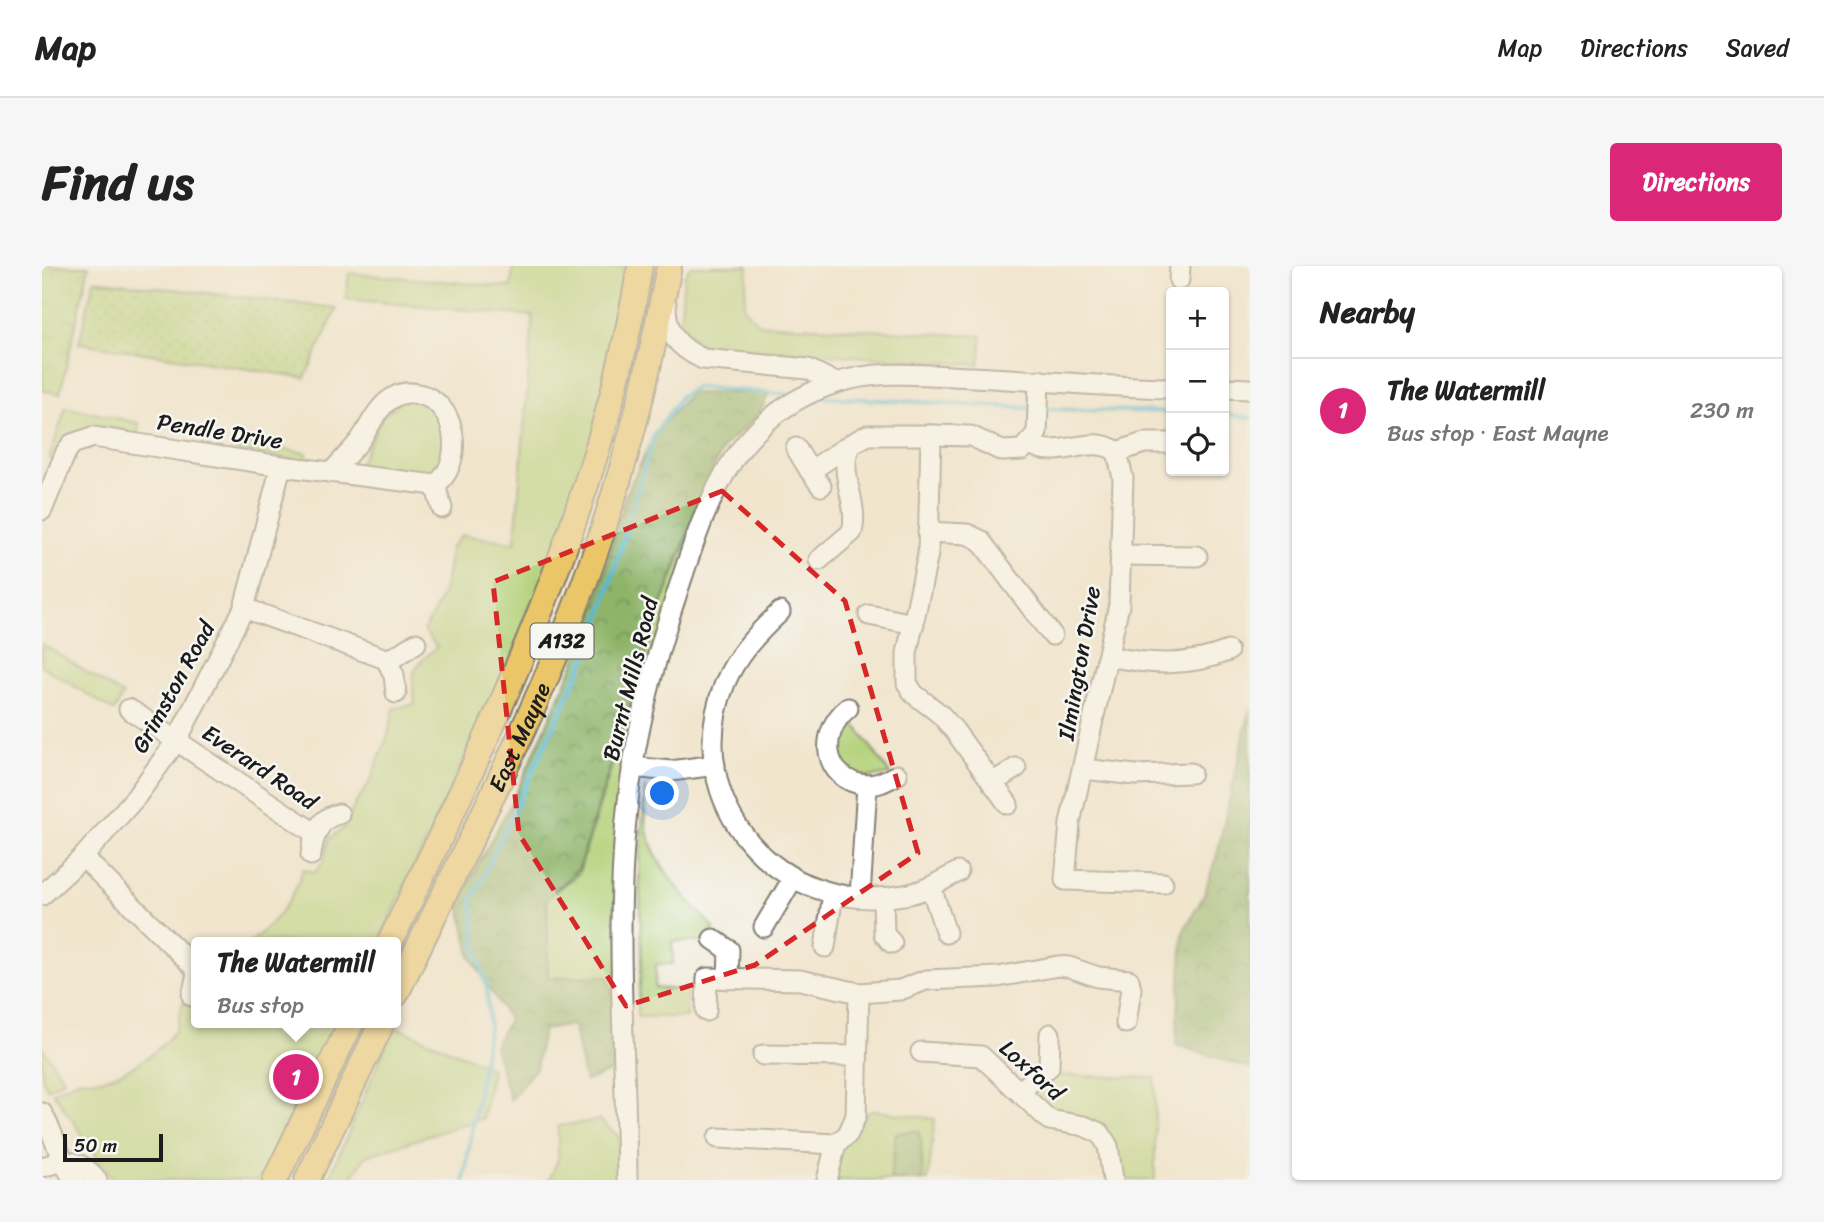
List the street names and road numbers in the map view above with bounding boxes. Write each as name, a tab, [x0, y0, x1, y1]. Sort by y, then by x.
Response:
street label: Pendle Drive	[154, 401, 286, 462]
street label: Ilmington Drive	[1046, 583, 1113, 744]
street label: Burnt Mills Road	[590, 591, 671, 765]
street label: Grimston Road	[120, 612, 228, 761]
road number: A132	[531, 624, 594, 658]
street label: East Mayne	[477, 676, 563, 799]
street label: Everard Road	[193, 713, 328, 823]
street label: Loxford	[989, 1029, 1075, 1113]

